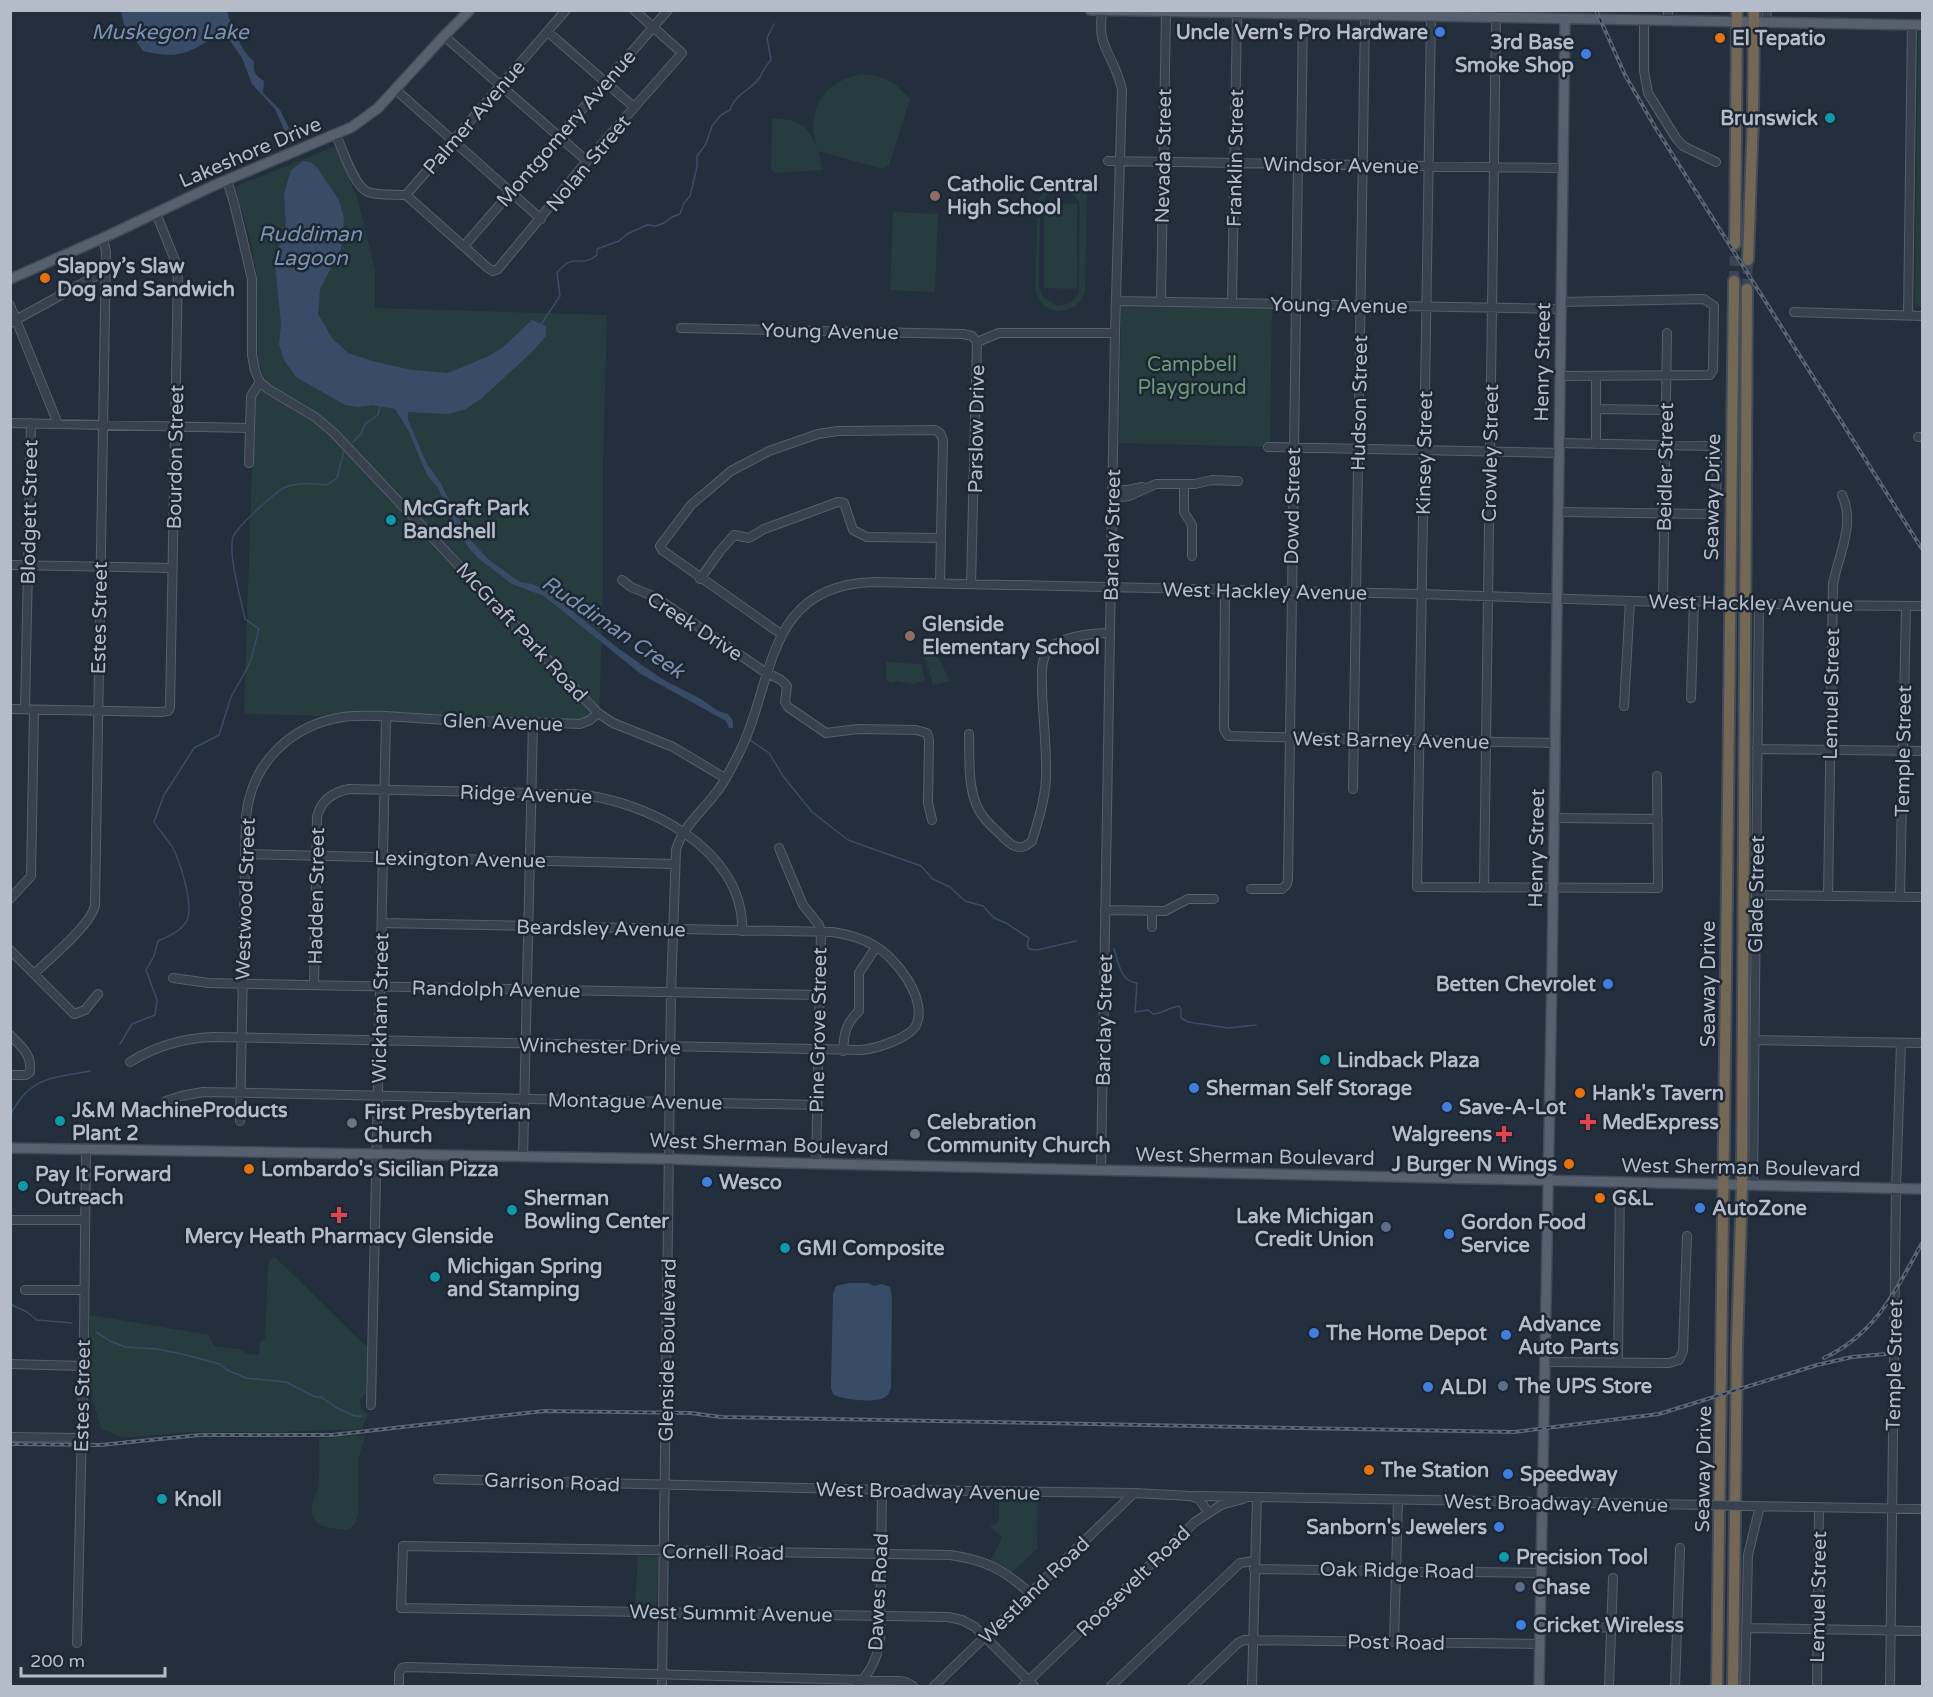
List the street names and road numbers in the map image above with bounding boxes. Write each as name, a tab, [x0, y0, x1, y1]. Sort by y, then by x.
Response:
street label: Montgomery Avenue	[492, 45, 642, 212]
street label: Palmer Avenue	[419, 56, 531, 180]
street label: Nevada Street	[1151, 88, 1177, 224]
street label: Franklin Street	[1223, 88, 1249, 227]
street label: Nolan Street	[541, 110, 636, 217]
street label: Lakeshore Drive	[176, 112, 325, 194]
street label: Windsor Avenue	[1263, 153, 1419, 179]
street label: Young Avenue	[1270, 293, 1408, 319]
street label: Henry Street	[1530, 302, 1556, 422]
street label: Young Avenue	[761, 319, 899, 345]
street label: Hudson Street	[1347, 334, 1373, 471]
street label: Parslow Drive	[964, 364, 990, 494]
street label: Crowley Street	[1478, 383, 1504, 522]
street label: Bourdon Street	[163, 384, 189, 530]
street label: Kinsey Street	[1412, 390, 1438, 515]
street label: Beidler Street	[1653, 402, 1679, 532]
street label: Seaway Drive	[1700, 433, 1726, 561]
street label: Blodgett Street	[17, 439, 43, 585]
street label: Dowd Street	[1280, 447, 1306, 565]
street label: Barclay Street	[1100, 468, 1126, 601]
street label: McGraft Park Road	[451, 558, 592, 707]
street label: Estes Street	[87, 561, 113, 675]
street label: West Hackley Avenue	[1162, 578, 1367, 606]
street label: Creek Drive	[642, 587, 747, 667]
street label: West Hackley Avenue	[1648, 590, 1853, 618]
street label: Lemuel Street	[1819, 627, 1845, 760]
street label: Temple Street	[1891, 685, 1917, 817]
street label: Glen Avenue	[442, 709, 564, 737]
street label: West Barney Avenue	[1292, 727, 1490, 755]
street label: Ridge Avenue	[459, 781, 593, 809]
street label: Henry Street	[1524, 788, 1550, 908]
street label: Westwood Street	[231, 817, 261, 981]
street label: Hadden Street	[304, 827, 330, 965]
street label: Glade Street	[1744, 835, 1770, 953]
street label: Lexington Avenue	[374, 847, 546, 873]
street label: Beardsley Avenue	[516, 916, 686, 942]
street label: Seaway Drive	[1697, 921, 1721, 1047]
street label: Wickham Street	[368, 932, 394, 1084]
street label: Pine Grove Street	[806, 947, 832, 1113]
street label: Barclay Street	[1092, 953, 1118, 1086]
street label: Randolph Avenue	[411, 977, 581, 1003]
street label: Winchester Drive	[519, 1034, 681, 1060]
street label: Montague Avenue	[547, 1088, 723, 1116]
street label: West Sherman Boulevard	[649, 1129, 889, 1161]
street label: West Sherman Boulevard	[1135, 1143, 1375, 1171]
street label: West Sherman Boulevard	[1621, 1154, 1861, 1182]
street label: Glenside Boulevard	[654, 1258, 682, 1442]
street label: Temple Street	[1882, 1299, 1908, 1431]
street label: Estes Street	[70, 1339, 96, 1453]
street label: Seaway Drive	[1691, 1405, 1717, 1533]
street label: Garrison Road	[484, 1469, 620, 1497]
street label: West Broadway Avenue	[816, 1478, 1040, 1506]
street label: West Broadway Avenue	[1444, 1490, 1668, 1518]
street label: Roosevelt Road	[1072, 1521, 1196, 1642]
street label: Lemuel Street	[1806, 1530, 1832, 1663]
street label: Westland Road	[974, 1532, 1095, 1649]
street label: Dawes Road	[864, 1533, 894, 1652]
street label: Cornell Road	[662, 1540, 784, 1566]
street label: Oak Ridge Road	[1319, 1558, 1474, 1584]
street label: West Summit Avenue	[629, 1600, 833, 1628]
street label: Post Road	[1347, 1630, 1445, 1656]

